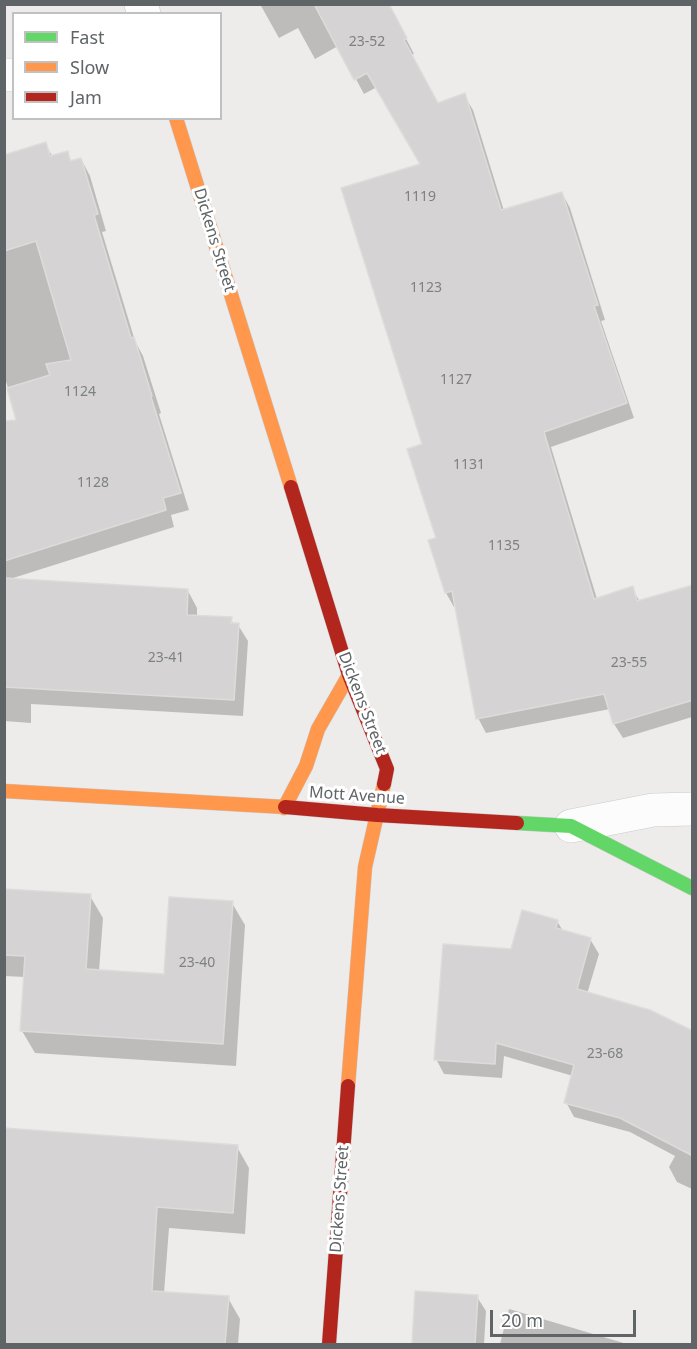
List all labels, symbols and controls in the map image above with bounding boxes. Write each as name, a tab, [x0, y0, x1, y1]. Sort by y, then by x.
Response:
legend	[12, 12, 222, 120]
text: Fast	[70, 25, 105, 49]
house number: 23-52	[349, 34, 385, 50]
text: Slow	[70, 55, 109, 79]
text: Jam	[70, 85, 102, 109]
street label: Dickens Street	[189, 186, 239, 294]
house number: 1119	[404, 189, 436, 205]
house number: 1123	[410, 280, 442, 296]
house number: 1127	[440, 372, 472, 388]
house number: 1124	[64, 384, 96, 400]
house number: 1131	[453, 457, 485, 473]
house number: 1128	[77, 475, 109, 491]
house number: 1135	[488, 538, 520, 554]
street label: Dickens Street	[334, 649, 390, 757]
house number: 23-41	[148, 650, 184, 666]
house number: 23-55	[611, 655, 647, 671]
street label: Mott Avenue	[308, 783, 406, 809]
house number: 23-40	[179, 955, 215, 971]
house number: 23-68	[587, 1046, 623, 1062]
street label: Dickens Street	[327, 1145, 353, 1253]
scale bar	[493, 1298, 638, 1336]
text: 20 m	[501, 1308, 543, 1332]

